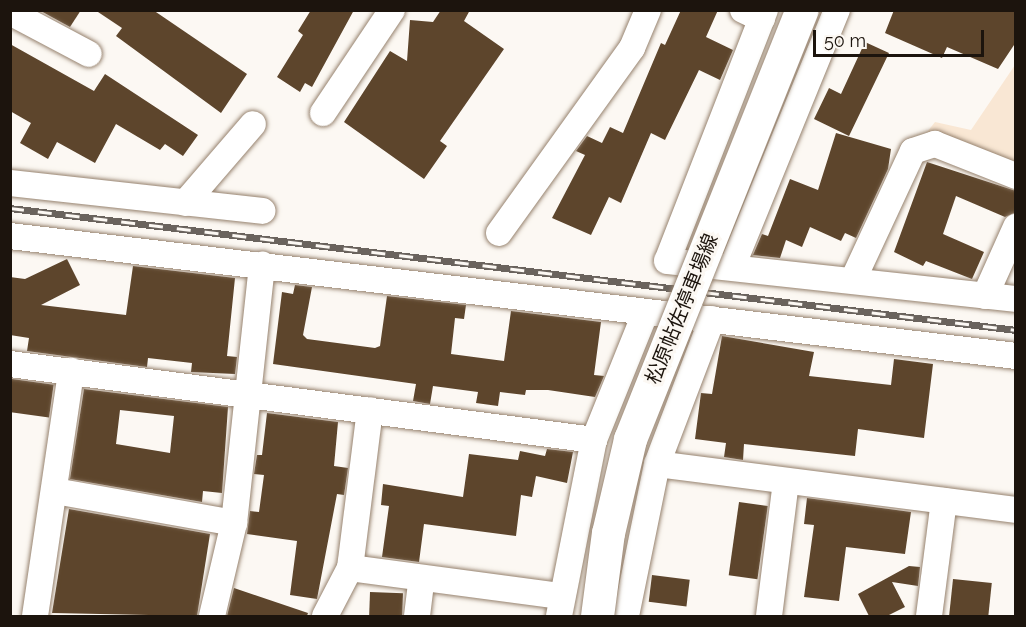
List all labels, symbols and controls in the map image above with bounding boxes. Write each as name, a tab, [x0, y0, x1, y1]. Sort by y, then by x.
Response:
scale bar	[816, 18, 987, 56]
text: 50 m	[824, 30, 866, 51]
street label: 松原帖佐停車場線	[641, 230, 723, 388]

